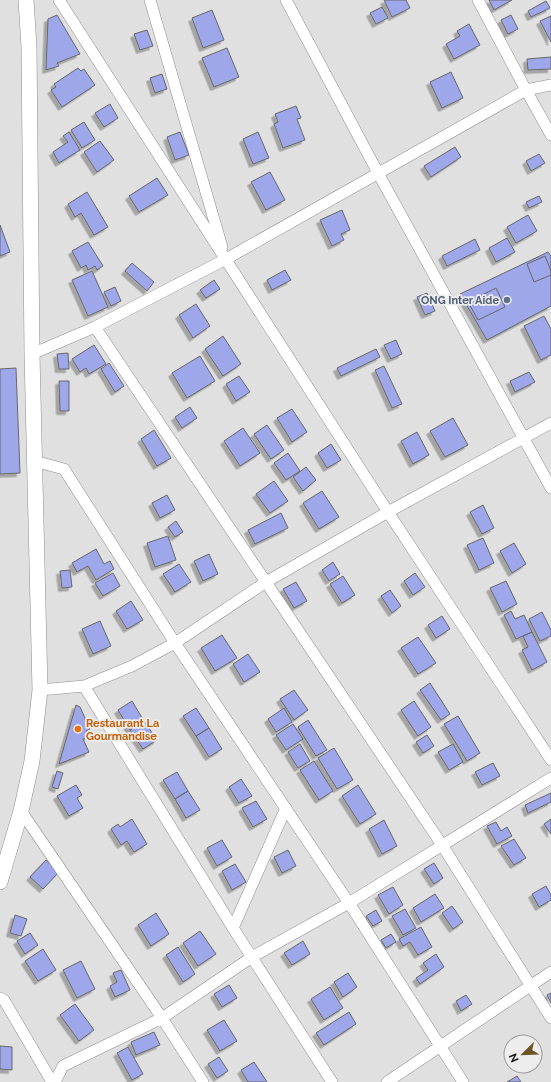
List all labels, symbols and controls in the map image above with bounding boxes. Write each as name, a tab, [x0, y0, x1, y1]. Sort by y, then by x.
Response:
place label: ONG Inter Aide	[421, 294, 499, 307]
marker: ONG Inter Aide	[502, 295, 512, 305]
place label: Restaurant La Gourmandise	[86, 717, 159, 743]
marker: Restaurant La Gourmandise	[73, 724, 83, 734]
north arrow	[503, 1034, 543, 1074]
text: N	[507, 1051, 522, 1064]

